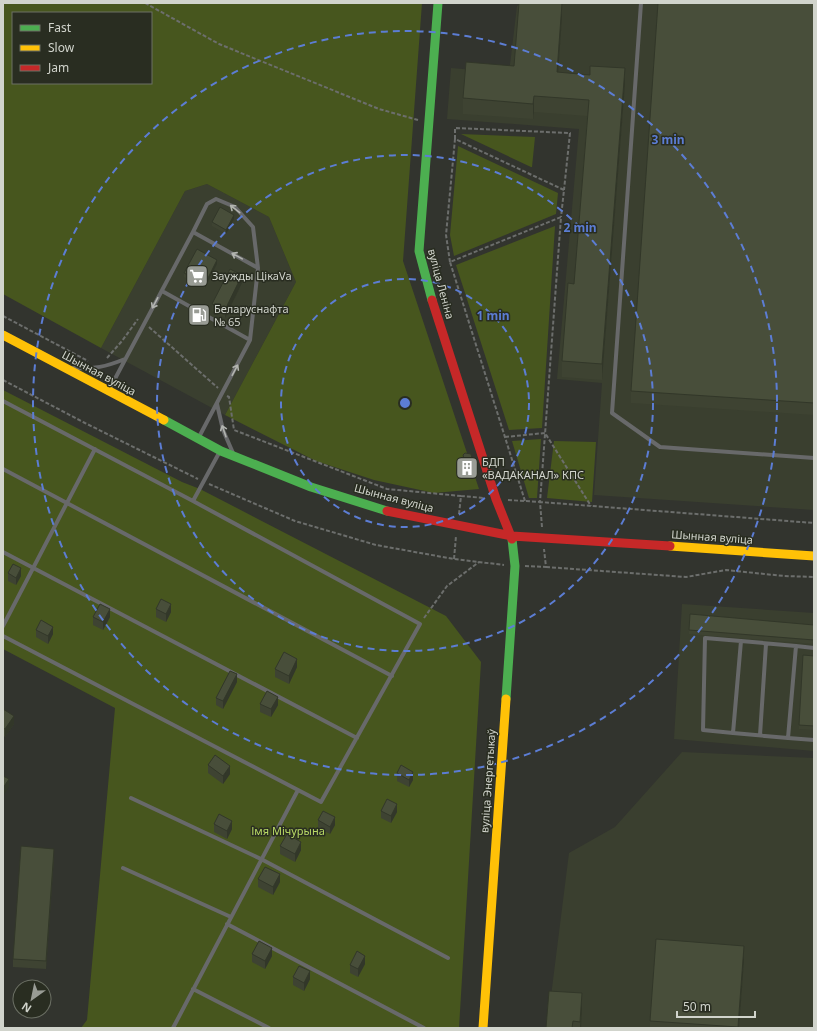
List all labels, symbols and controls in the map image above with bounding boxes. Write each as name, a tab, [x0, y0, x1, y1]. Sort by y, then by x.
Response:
legend	[12, 12, 152, 84]
text: Fast	[48, 19, 72, 36]
text: Slow	[48, 39, 75, 56]
text: Jam	[47, 59, 69, 76]
text: 3 min	[651, 131, 685, 148]
one-way arrow	[229, 205, 240, 213]
text: 2 min	[563, 219, 597, 236]
street label: вуліца Леніна	[425, 247, 458, 321]
one-way arrow	[231, 252, 243, 260]
supermarket icon: Заужды ЦікаVа	[184, 263, 210, 289]
place label: Заужды ЦікаVа	[212, 268, 292, 283]
one-way arrow	[151, 297, 159, 309]
place label: Беларуснафта № 65	[214, 301, 289, 329]
fuel station icon: Беларуснафта № 65	[186, 302, 212, 328]
text: 1 min	[476, 307, 510, 324]
street label: Шынная вуліца	[60, 347, 139, 398]
one-way arrow	[231, 364, 239, 376]
centre of rings	[398, 396, 412, 410]
one-way arrow	[219, 425, 227, 437]
place label: БДП «ВАДАКАНАЛ» КПС	[482, 454, 584, 482]
building icon: БДП «ВАДАКАНАЛ» КПС	[454, 455, 480, 481]
street label: Шынная вуліца	[353, 480, 436, 515]
street label: Шынная вуліца	[671, 526, 753, 547]
street label: вуліца Энергетыкаў	[476, 728, 499, 833]
park label: Імя Мічурына	[251, 823, 325, 838]
north arrow	[12, 979, 52, 1019]
scale bar	[677, 993, 755, 1019]
text: 50 m	[683, 998, 711, 1015]
text: N	[18, 999, 34, 1017]

